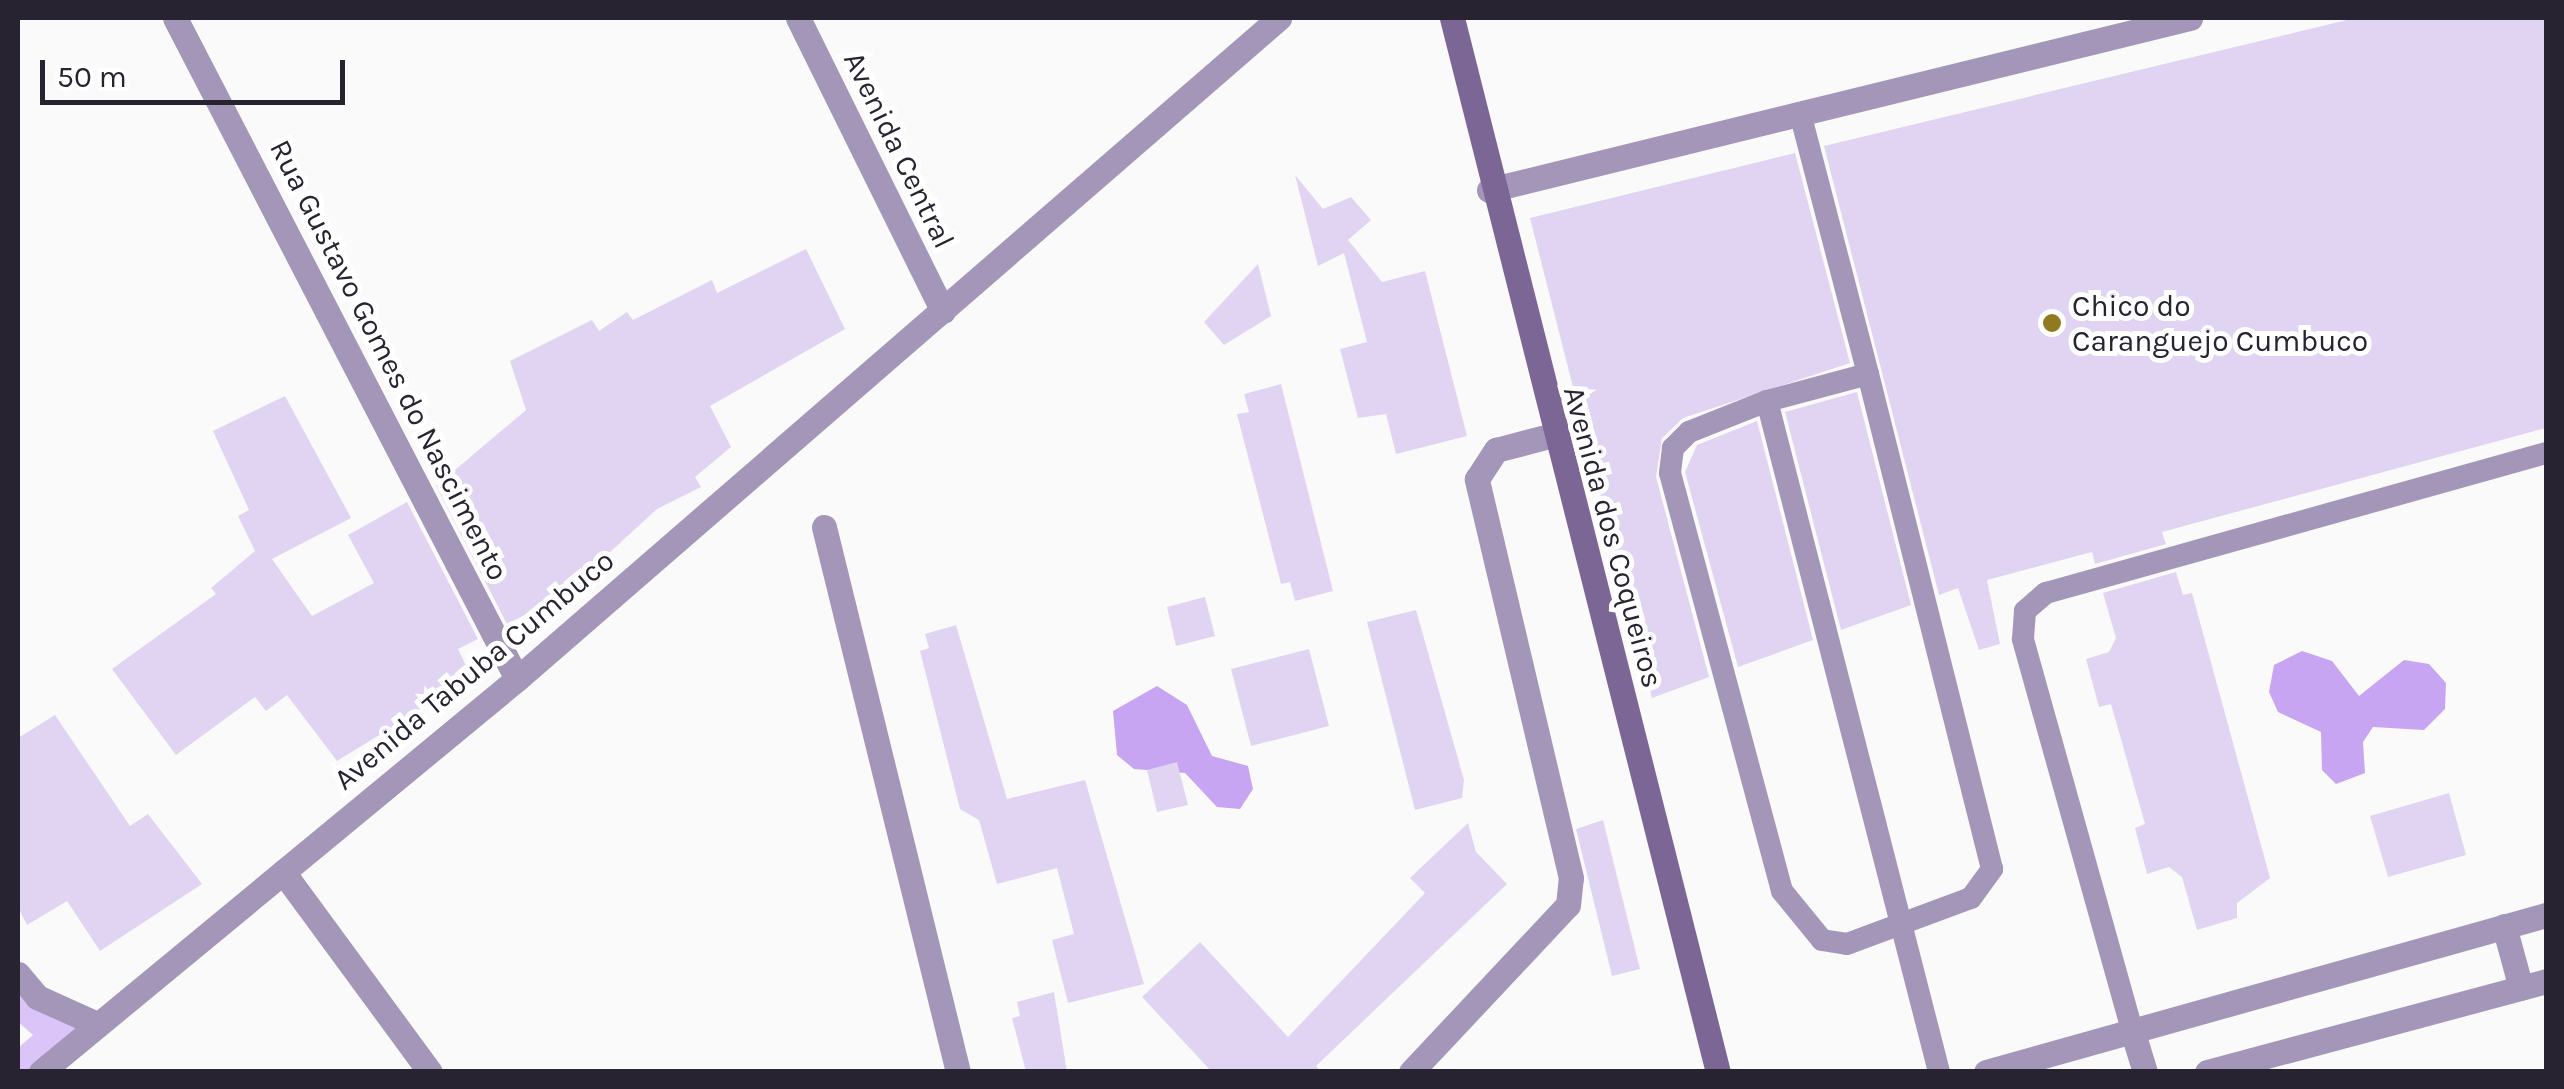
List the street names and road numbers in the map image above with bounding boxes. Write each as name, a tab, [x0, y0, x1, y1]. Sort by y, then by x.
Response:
street label: Avenida Central	[836, 46, 962, 254]
street label: Rua Gustavo Gomes do Nascimento	[262, 134, 516, 586]
street label: Avenida dos Coqueiros	[1555, 382, 1671, 692]
street label: Avenida Tabuba Cumbuco	[327, 542, 621, 798]

